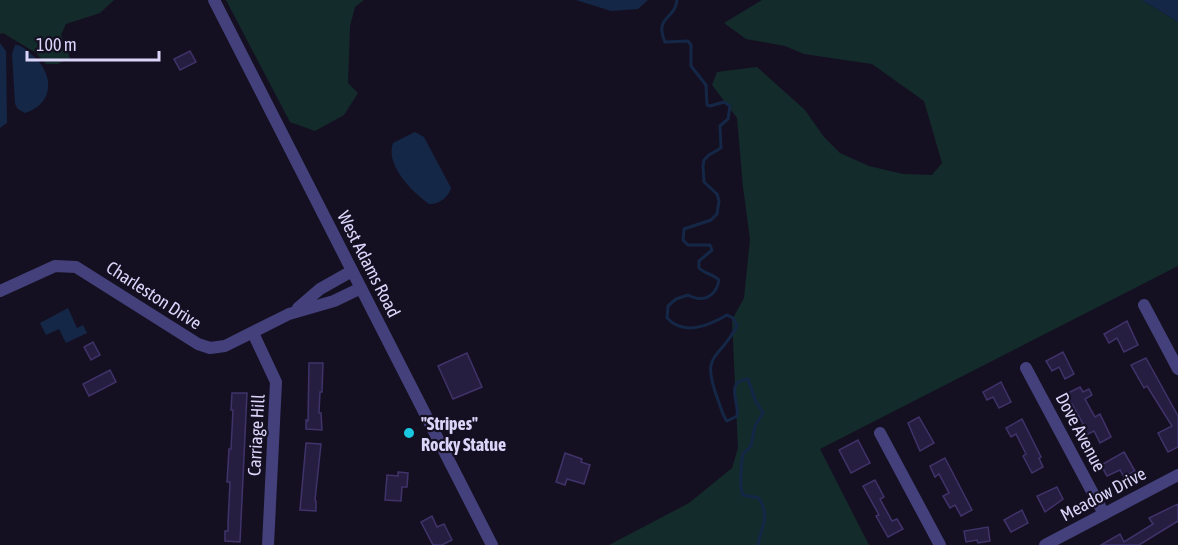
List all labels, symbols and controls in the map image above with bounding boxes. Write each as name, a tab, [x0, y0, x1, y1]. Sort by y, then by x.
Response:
scale bar	[27, 24, 159, 62]
text: 100 m	[36, 34, 77, 55]
street label: West Adams Road	[333, 207, 405, 321]
street label: Charleston Drive	[102, 256, 206, 334]
street label: Dove Avenue	[1052, 389, 1110, 475]
street label: Carriage Hill	[243, 393, 269, 476]
place label: "Stripes" Rocky Statue	[421, 413, 506, 455]
marker: "Stripes" Rocky Statue	[402, 426, 416, 440]
street label: Meadow Drive	[1057, 463, 1149, 525]

